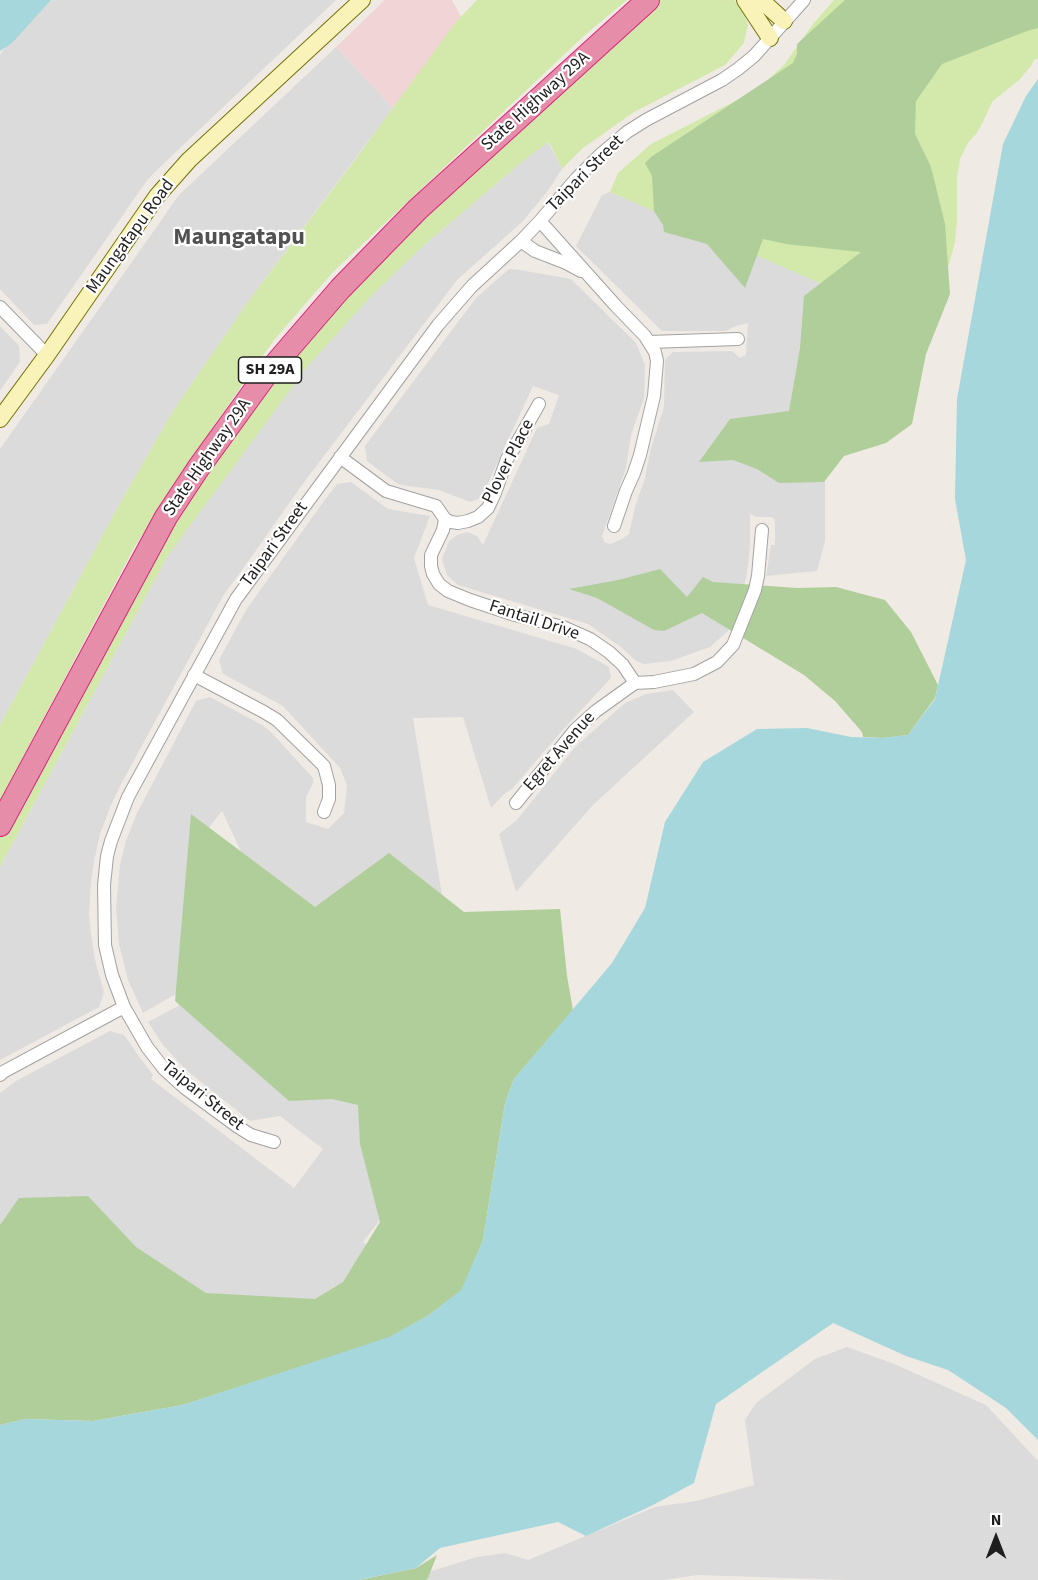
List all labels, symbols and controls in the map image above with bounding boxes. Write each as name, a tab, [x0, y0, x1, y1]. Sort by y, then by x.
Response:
street label: State Highway 29A	[477, 48, 595, 156]
street label: Taipari Street	[543, 131, 629, 217]
street label: Maungatapu Road	[82, 176, 180, 298]
district label: Maungatapu	[173, 225, 305, 253]
road number: SH 29A	[238, 357, 302, 383]
street label: State Highway 29A	[159, 395, 257, 521]
street label: Plover Place	[478, 416, 540, 508]
street label: Taipari Street	[237, 498, 313, 592]
street label: Fantail Drive	[486, 596, 582, 646]
street label: Egret Avenue	[520, 708, 600, 796]
street label: Taipari Street	[156, 1056, 248, 1136]
north arrow	[966, 1508, 1026, 1568]
text: N	[991, 1509, 1001, 1531]

